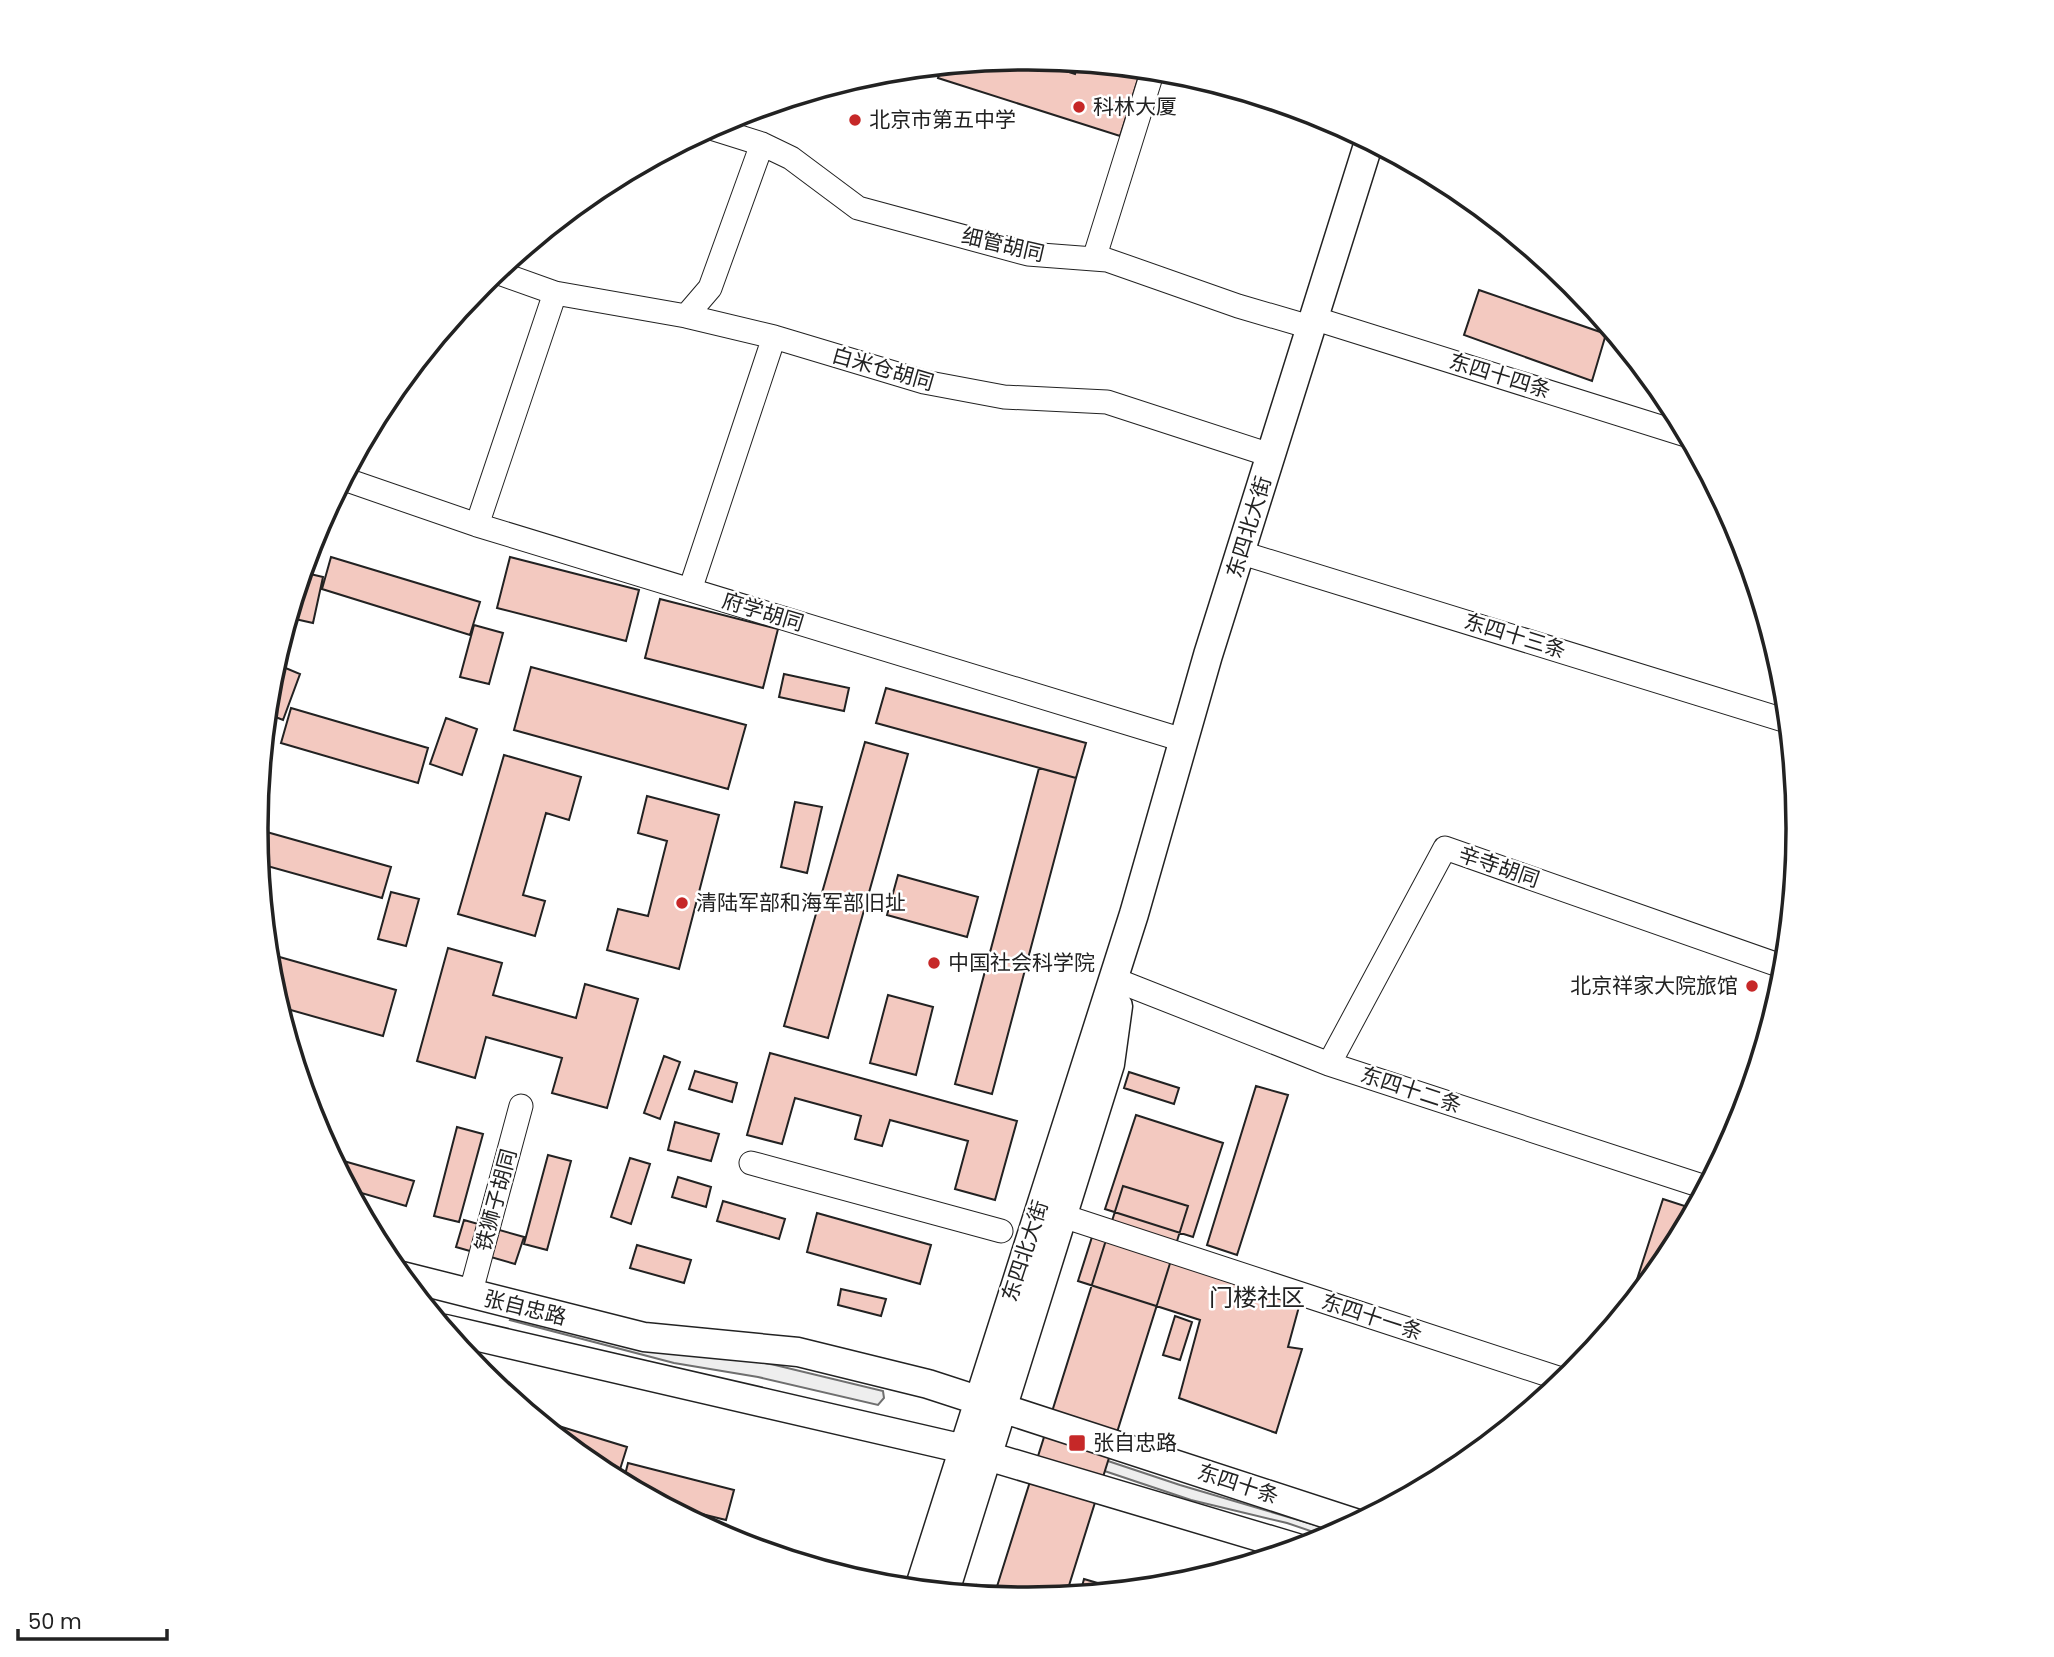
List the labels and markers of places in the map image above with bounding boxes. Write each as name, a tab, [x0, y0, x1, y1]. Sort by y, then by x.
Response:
place label: 科林大厦	[1093, 92, 1177, 121]
marker: 科林大厦	[1071, 99, 1087, 115]
place label: 北京市第五中学	[869, 105, 1016, 134]
marker: 北京市第五中学	[847, 112, 863, 128]
place label: 清陆军部和海军部旧址	[696, 888, 906, 917]
marker: 清陆军部和海军部旧址	[674, 895, 690, 911]
place label: 中国社会科学院	[948, 948, 1095, 977]
marker: 中国社会科学院	[926, 955, 942, 971]
place label: 北京祥家大院旅馆	[1570, 971, 1738, 1000]
marker: 北京祥家大院旅馆	[1744, 978, 1760, 994]
place label: 张自忠路	[1093, 1428, 1177, 1457]
marker: 张自忠路	[1067, 1433, 1087, 1453]

